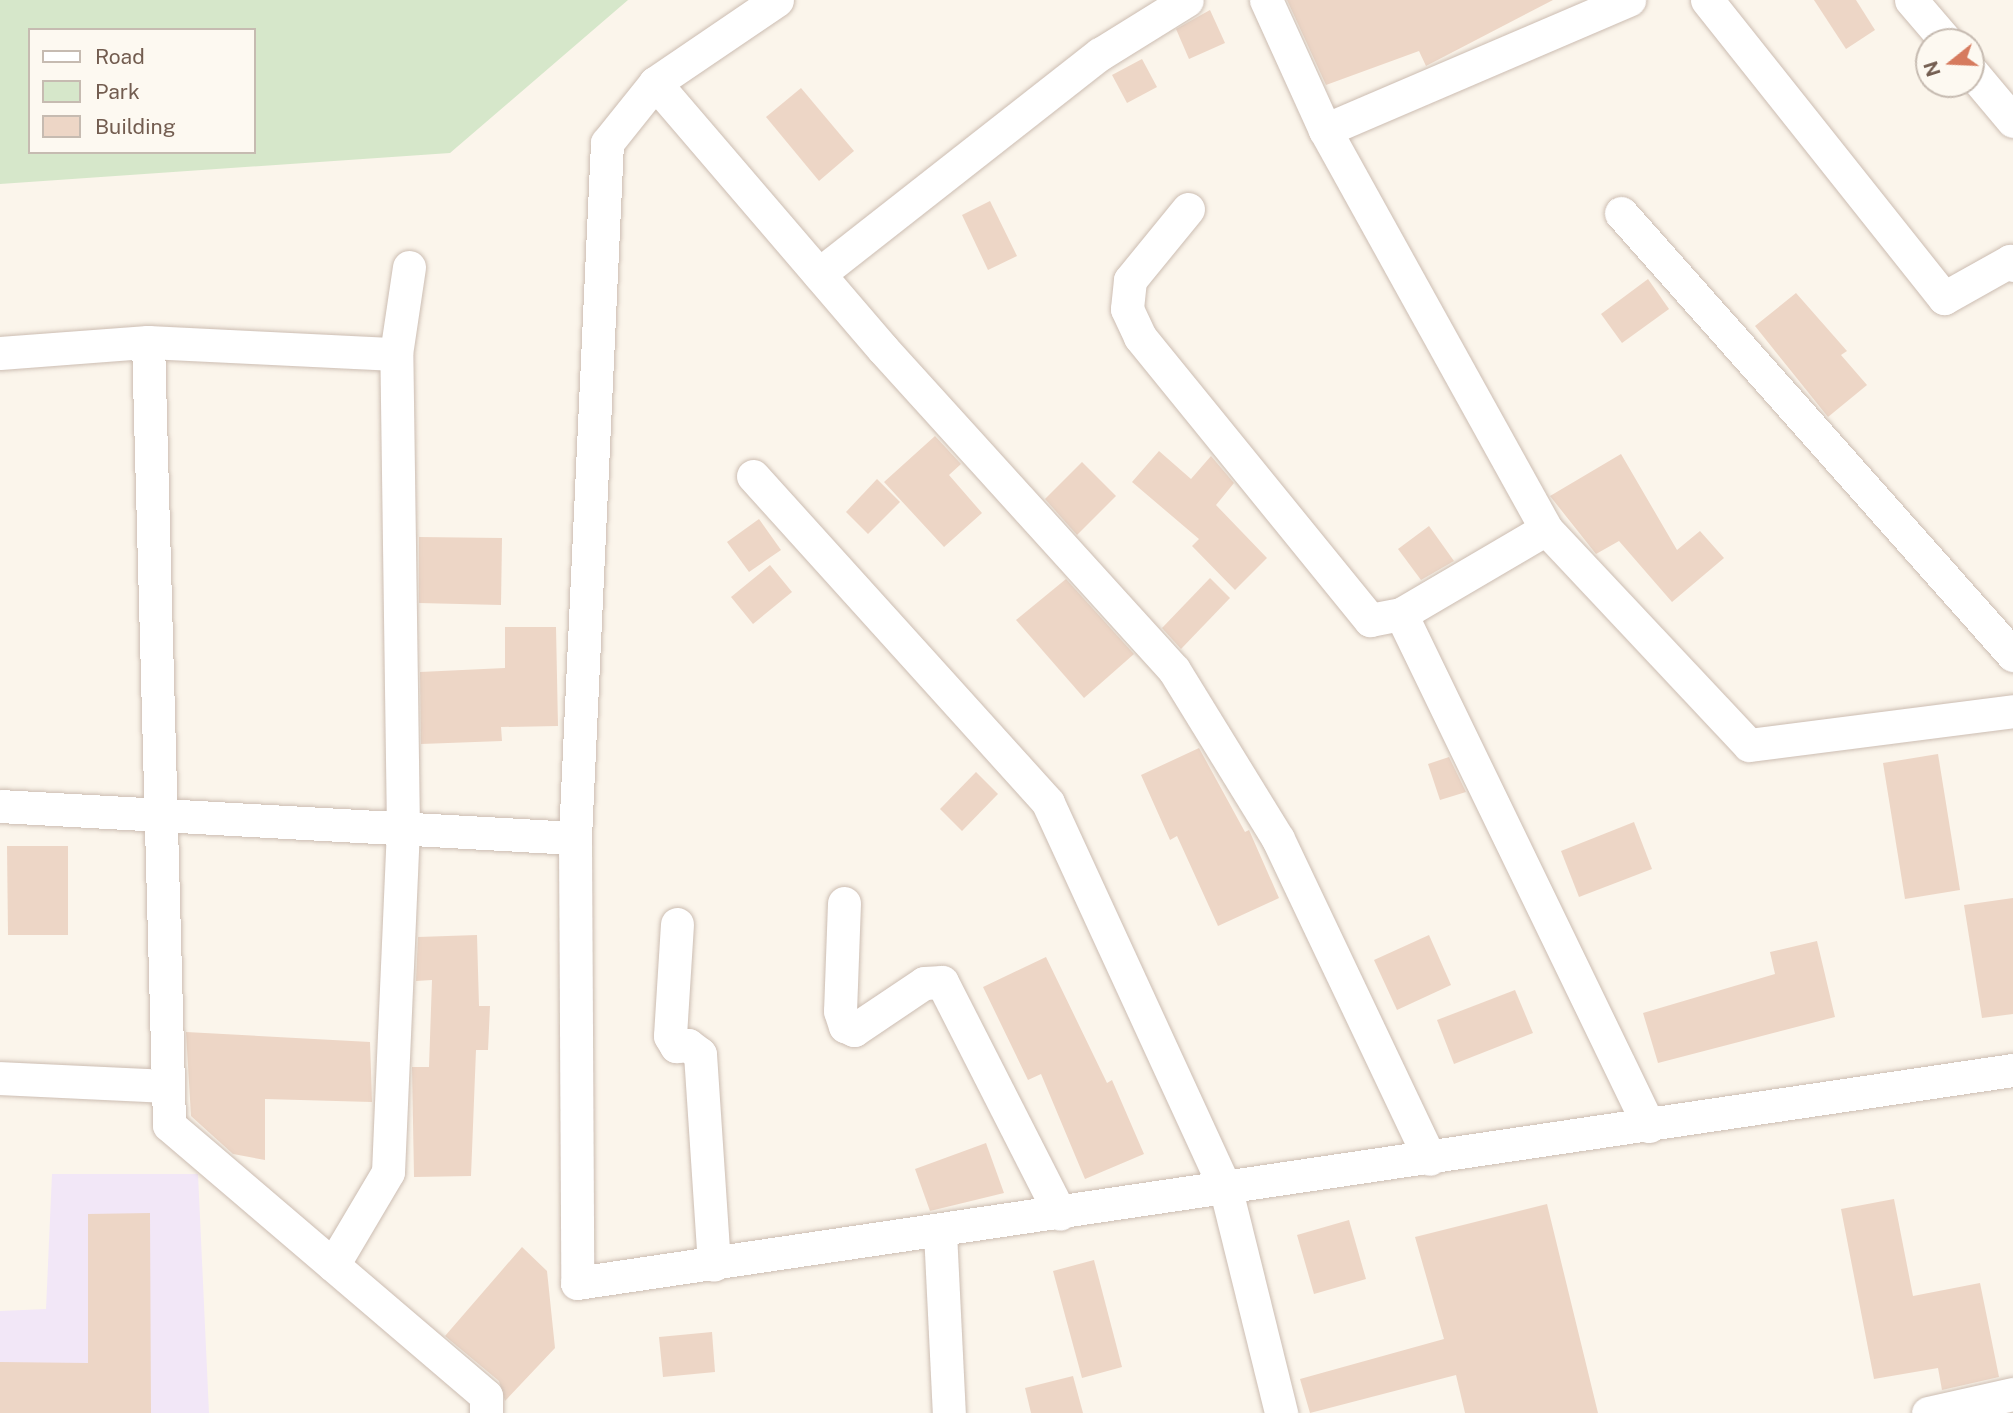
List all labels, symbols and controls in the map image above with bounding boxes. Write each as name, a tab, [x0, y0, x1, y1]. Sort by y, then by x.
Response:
legend	[28, 28, 256, 154]
north arrow	[1915, 28, 1985, 98]
text: Road	[95, 44, 145, 69]
text: N	[1919, 58, 1945, 79]
text: Park	[95, 79, 140, 104]
text: Building	[95, 114, 176, 139]

